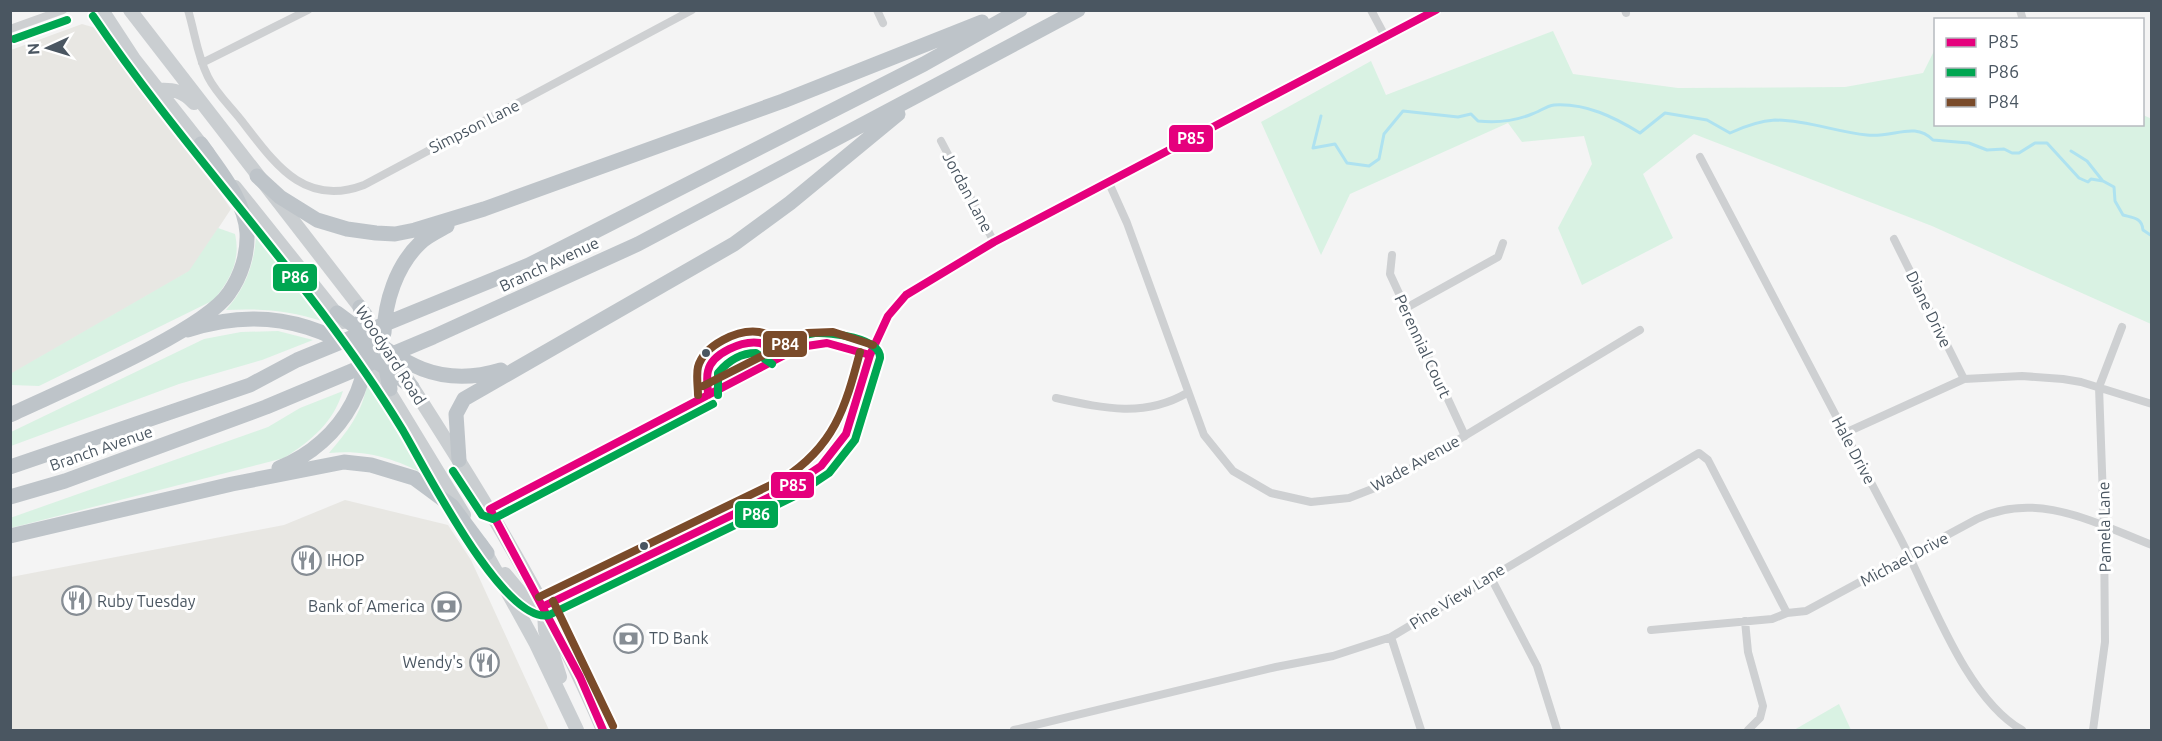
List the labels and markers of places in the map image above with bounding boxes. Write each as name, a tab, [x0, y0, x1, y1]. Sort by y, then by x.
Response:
unlabelled marker	[700, 347, 712, 359]
unlabelled marker	[638, 540, 650, 552]
restaurant icon: IHOP	[290, 544, 322, 576]
place label: IHOP	[327, 551, 364, 569]
restaurant icon: Ruby Tuesday	[60, 585, 92, 617]
bank icon: Bank of America	[430, 590, 462, 622]
place label: Ruby Tuesday	[97, 592, 196, 610]
place label: Bank of America	[308, 597, 425, 615]
bank icon: TD Bank	[612, 622, 644, 654]
place label: TD Bank	[649, 629, 708, 647]
restaurant icon: Wendy's	[468, 646, 500, 678]
place label: Wendy's	[403, 653, 463, 671]

